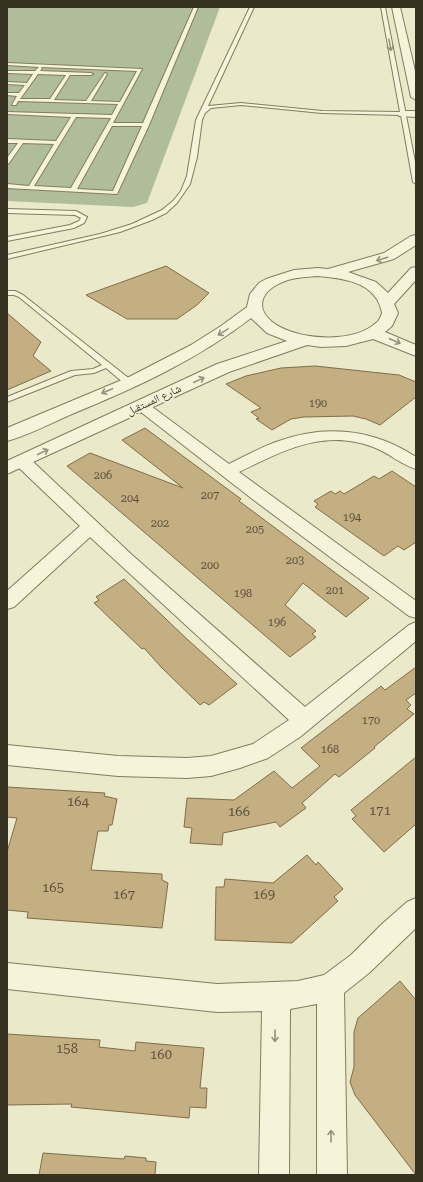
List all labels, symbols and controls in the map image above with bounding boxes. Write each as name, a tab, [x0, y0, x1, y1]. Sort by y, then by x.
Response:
one-way arrow	[386, 39, 394, 52]
one-way arrow	[376, 256, 389, 263]
one-way arrow	[217, 329, 229, 337]
one-way arrow	[389, 338, 401, 345]
one-way arrow	[192, 375, 204, 383]
street label: شارع المستقبل	[125, 382, 183, 418]
one-way arrow	[102, 388, 114, 395]
house number: 190	[309, 397, 327, 410]
one-way arrow	[36, 448, 48, 455]
house number: 206	[94, 469, 112, 482]
house number: 207	[201, 489, 219, 502]
house number: 204	[121, 492, 140, 505]
house number: 194	[343, 511, 362, 524]
house number: 202	[151, 517, 169, 530]
house number: 205	[246, 523, 264, 536]
house number: 203	[286, 554, 304, 567]
house number: 200	[201, 559, 219, 572]
house number: 201	[326, 584, 344, 597]
house number: 198	[234, 587, 252, 600]
house number: 196	[268, 616, 286, 629]
house number: 170	[362, 714, 380, 727]
house number: 168	[321, 743, 339, 756]
house number: 164	[67, 794, 90, 809]
house number: 171	[369, 803, 391, 818]
house number: 166	[228, 804, 250, 819]
house number: 165	[42, 880, 64, 895]
house number: 167	[113, 887, 135, 902]
house number: 169	[253, 887, 275, 902]
one-way arrow	[272, 1029, 279, 1042]
house number: 158	[56, 1041, 78, 1056]
house number: 160	[150, 1047, 172, 1062]
one-way arrow	[328, 1130, 335, 1143]

